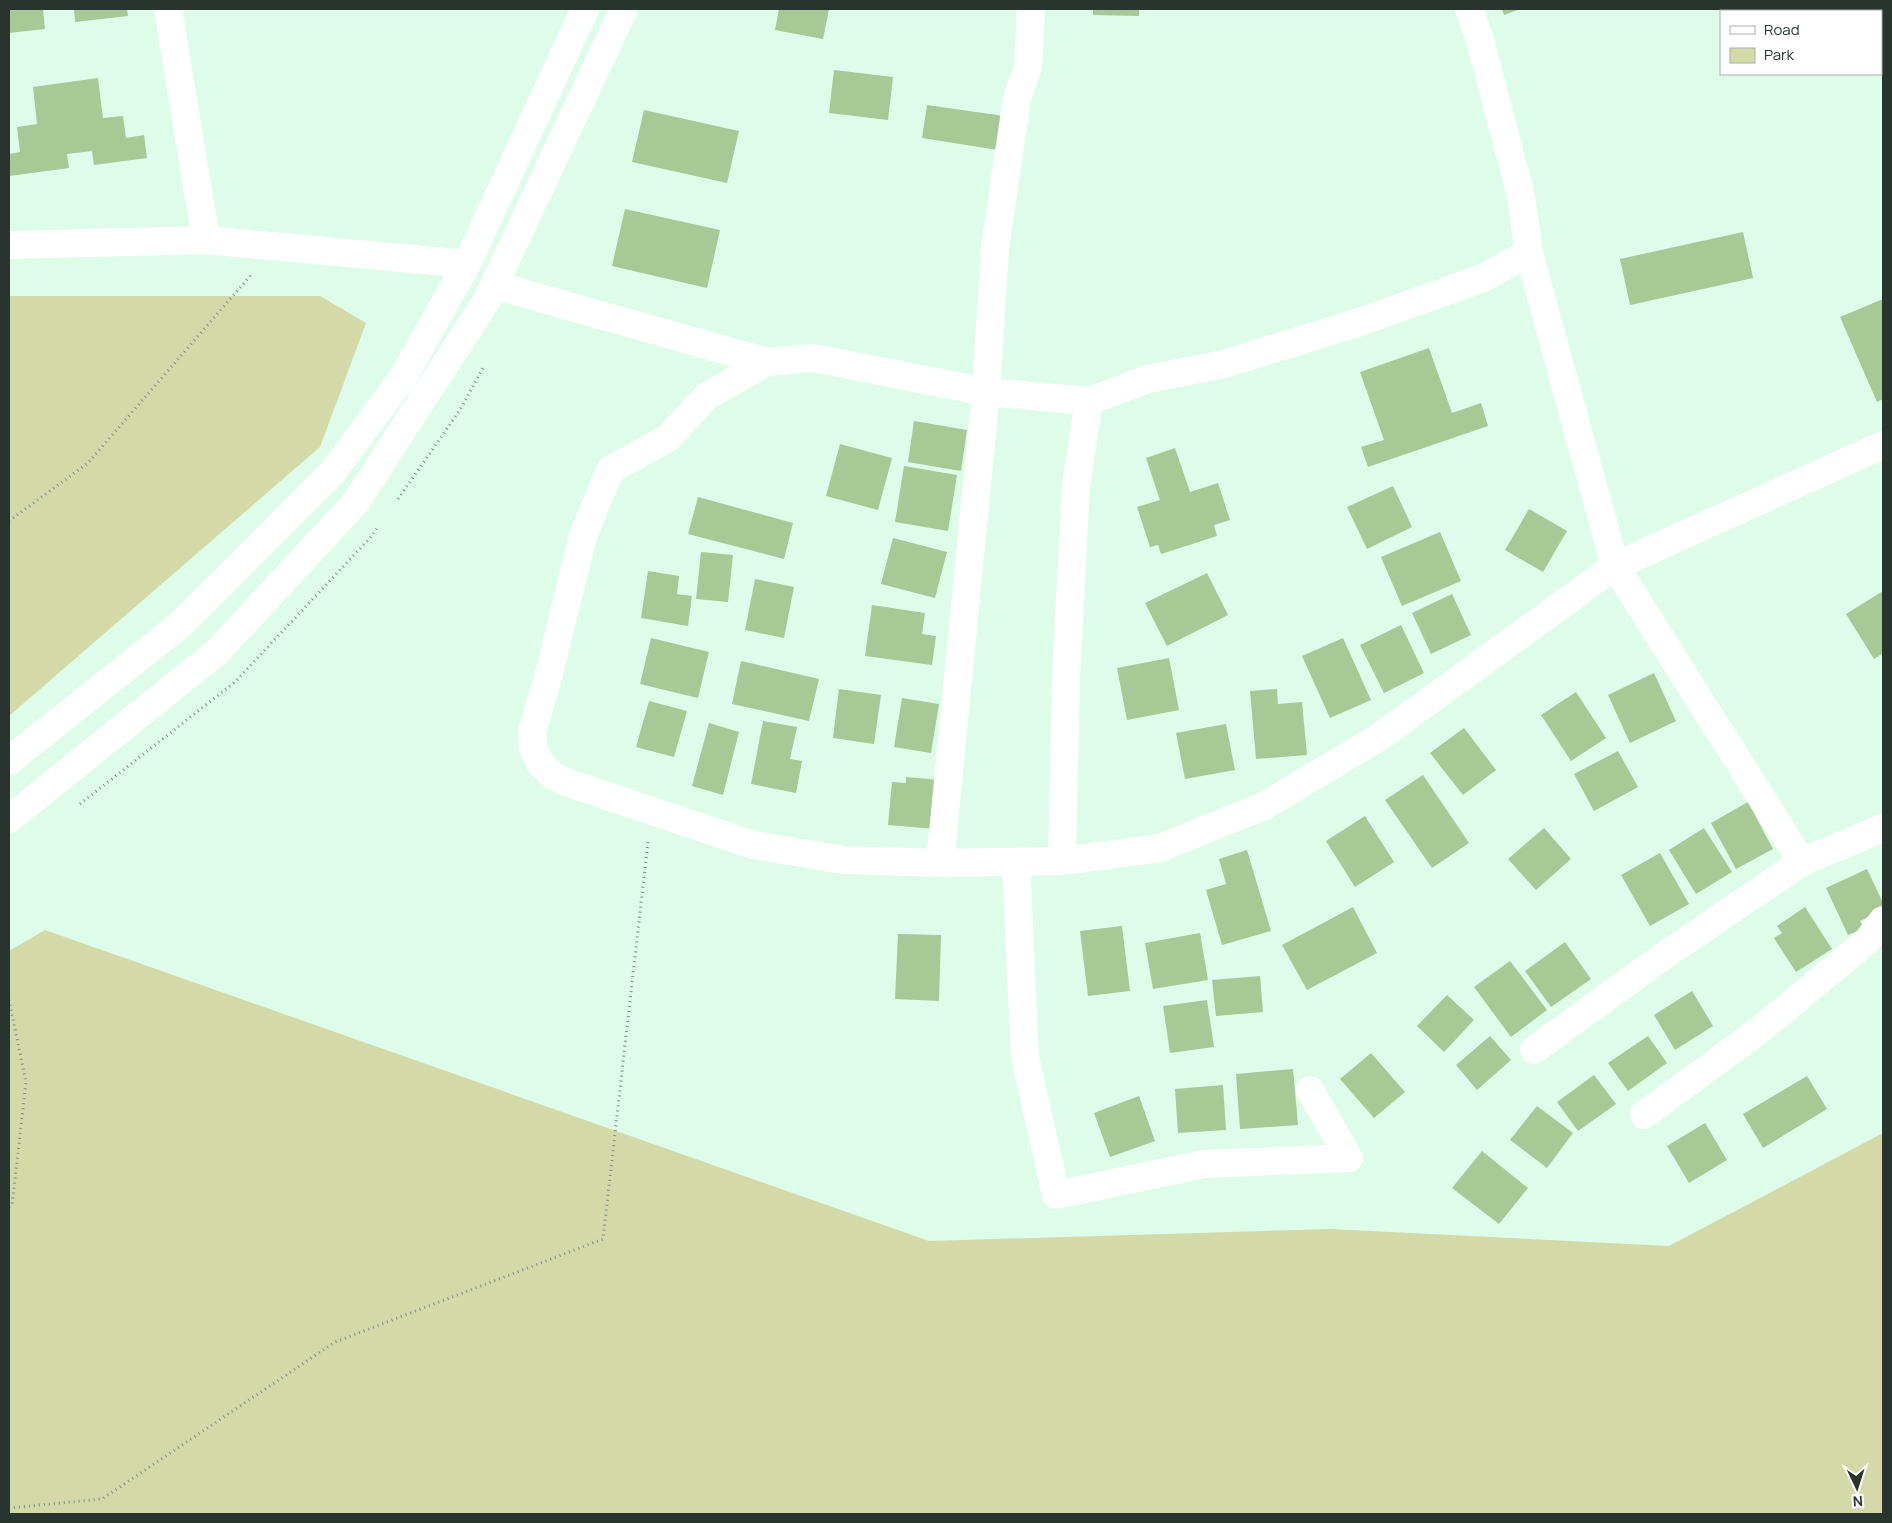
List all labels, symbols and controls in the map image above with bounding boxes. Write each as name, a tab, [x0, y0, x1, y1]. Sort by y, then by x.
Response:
legend	[1720, 10, 1882, 75]
text: Road	[1764, 19, 1800, 40]
text: Park	[1764, 44, 1794, 65]
north arrow	[1832, 1463, 1882, 1513]
text: N	[1852, 1492, 1864, 1511]

